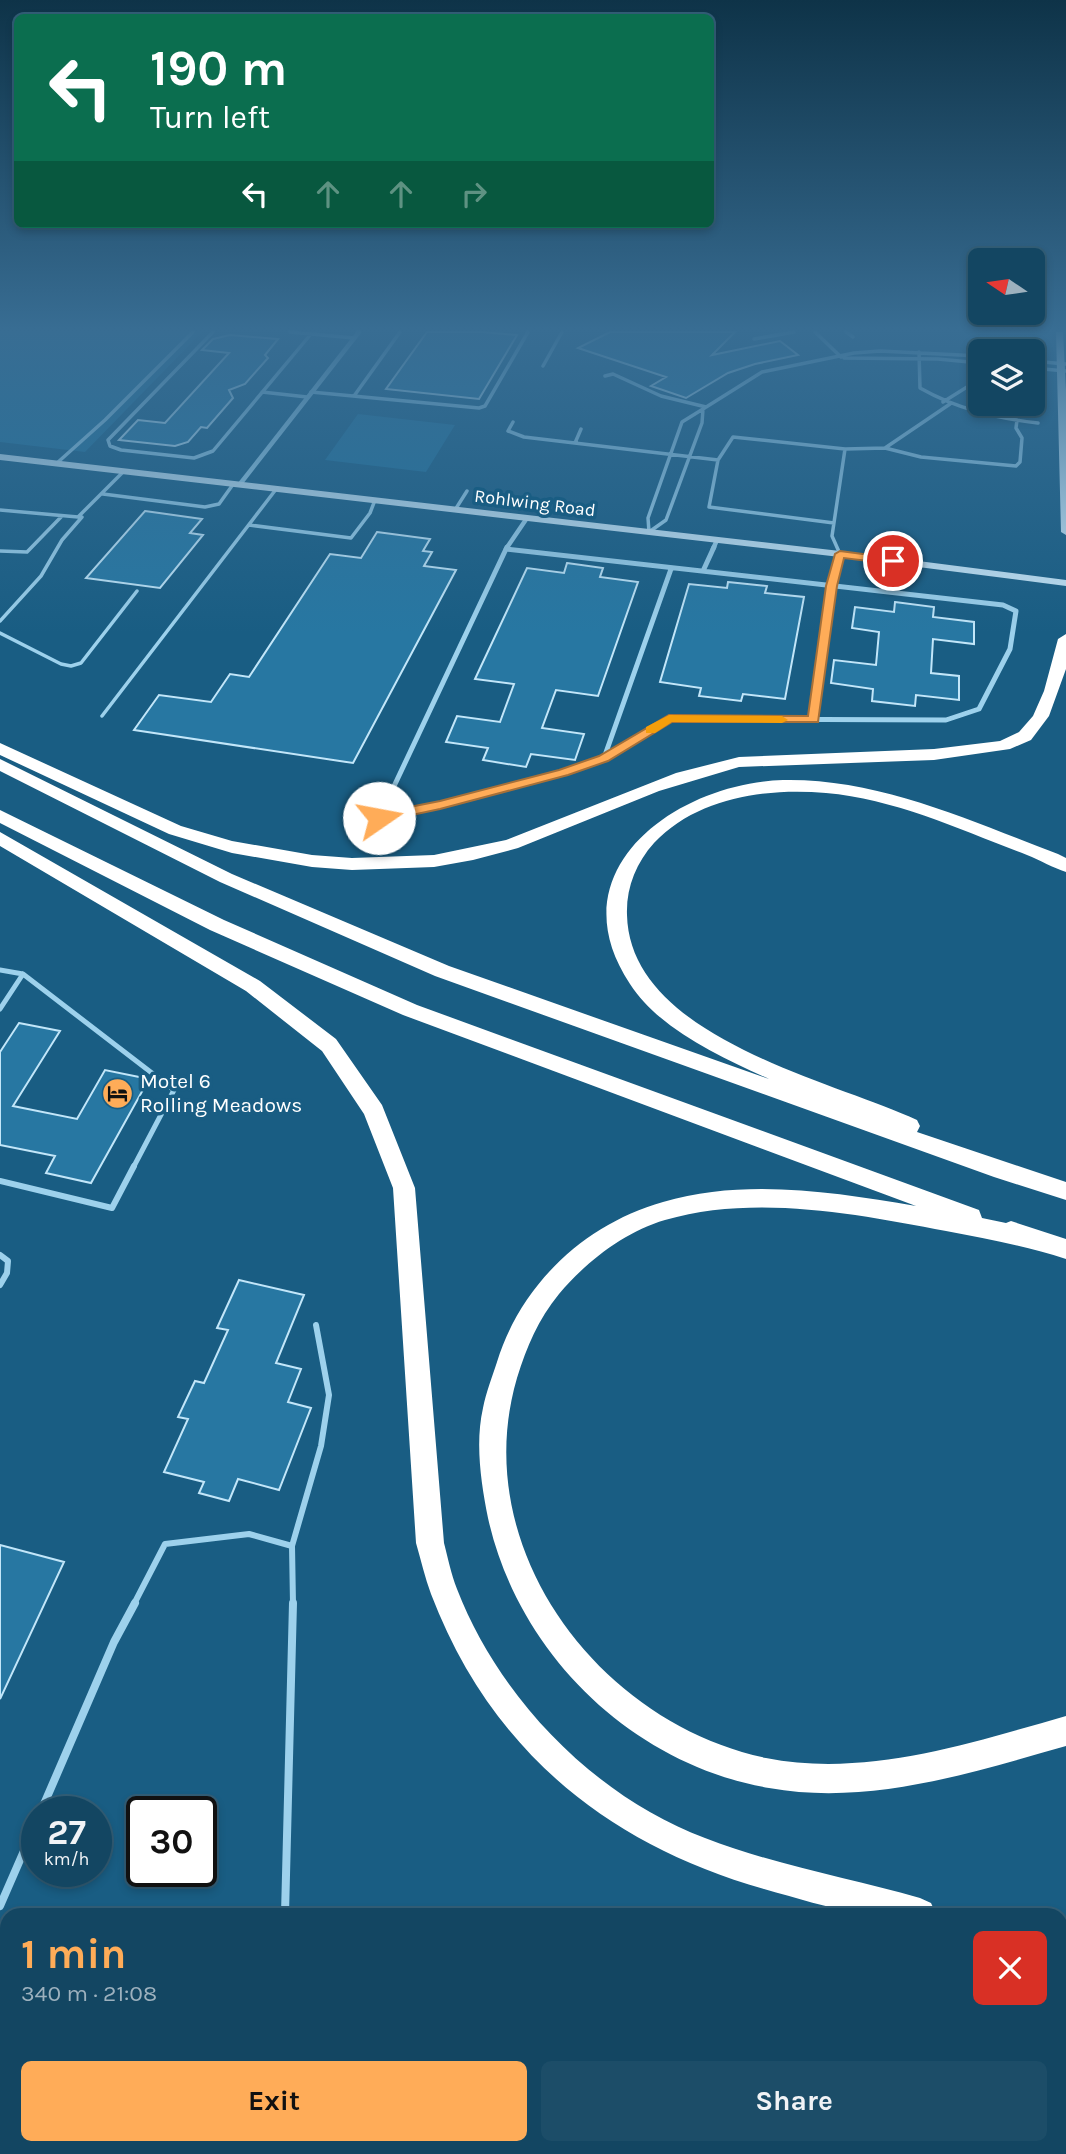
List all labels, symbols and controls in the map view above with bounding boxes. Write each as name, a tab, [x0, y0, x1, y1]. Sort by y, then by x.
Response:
text: 190 m	[150, 40, 287, 97]
icon: left	[35, 42, 126, 133]
text: Turn left	[150, 99, 270, 136]
icon: left	[236, 175, 274, 213]
icon: ahead	[309, 175, 347, 213]
icon: ahead	[382, 175, 420, 213]
icon: right	[455, 175, 493, 213]
north arrow	[968, 248, 1045, 326]
map controls	[968, 248, 1045, 416]
button: layers	[968, 339, 1045, 416]
street label: Rohlwing Road	[473, 485, 597, 521]
pin	[863, 531, 923, 591]
icon: arrive	[874, 542, 912, 580]
position arrow	[342, 781, 416, 855]
place label: Motel 6 Rolling Meadows	[140, 1069, 302, 1117]
hotel icon: Motel 6 Rolling Meadows	[100, 1076, 134, 1110]
speed limit sign: 30	[126, 1796, 217, 1887]
text: 27	[47, 1812, 86, 1853]
text: km/h	[44, 1848, 89, 1870]
text: 1 min	[21, 1929, 126, 1979]
button: close	[973, 1931, 1047, 2005]
text: 340 m · 21:08	[21, 1980, 157, 2007]
button: Exit	[21, 2061, 527, 2141]
button: Share	[541, 2061, 1047, 2141]

